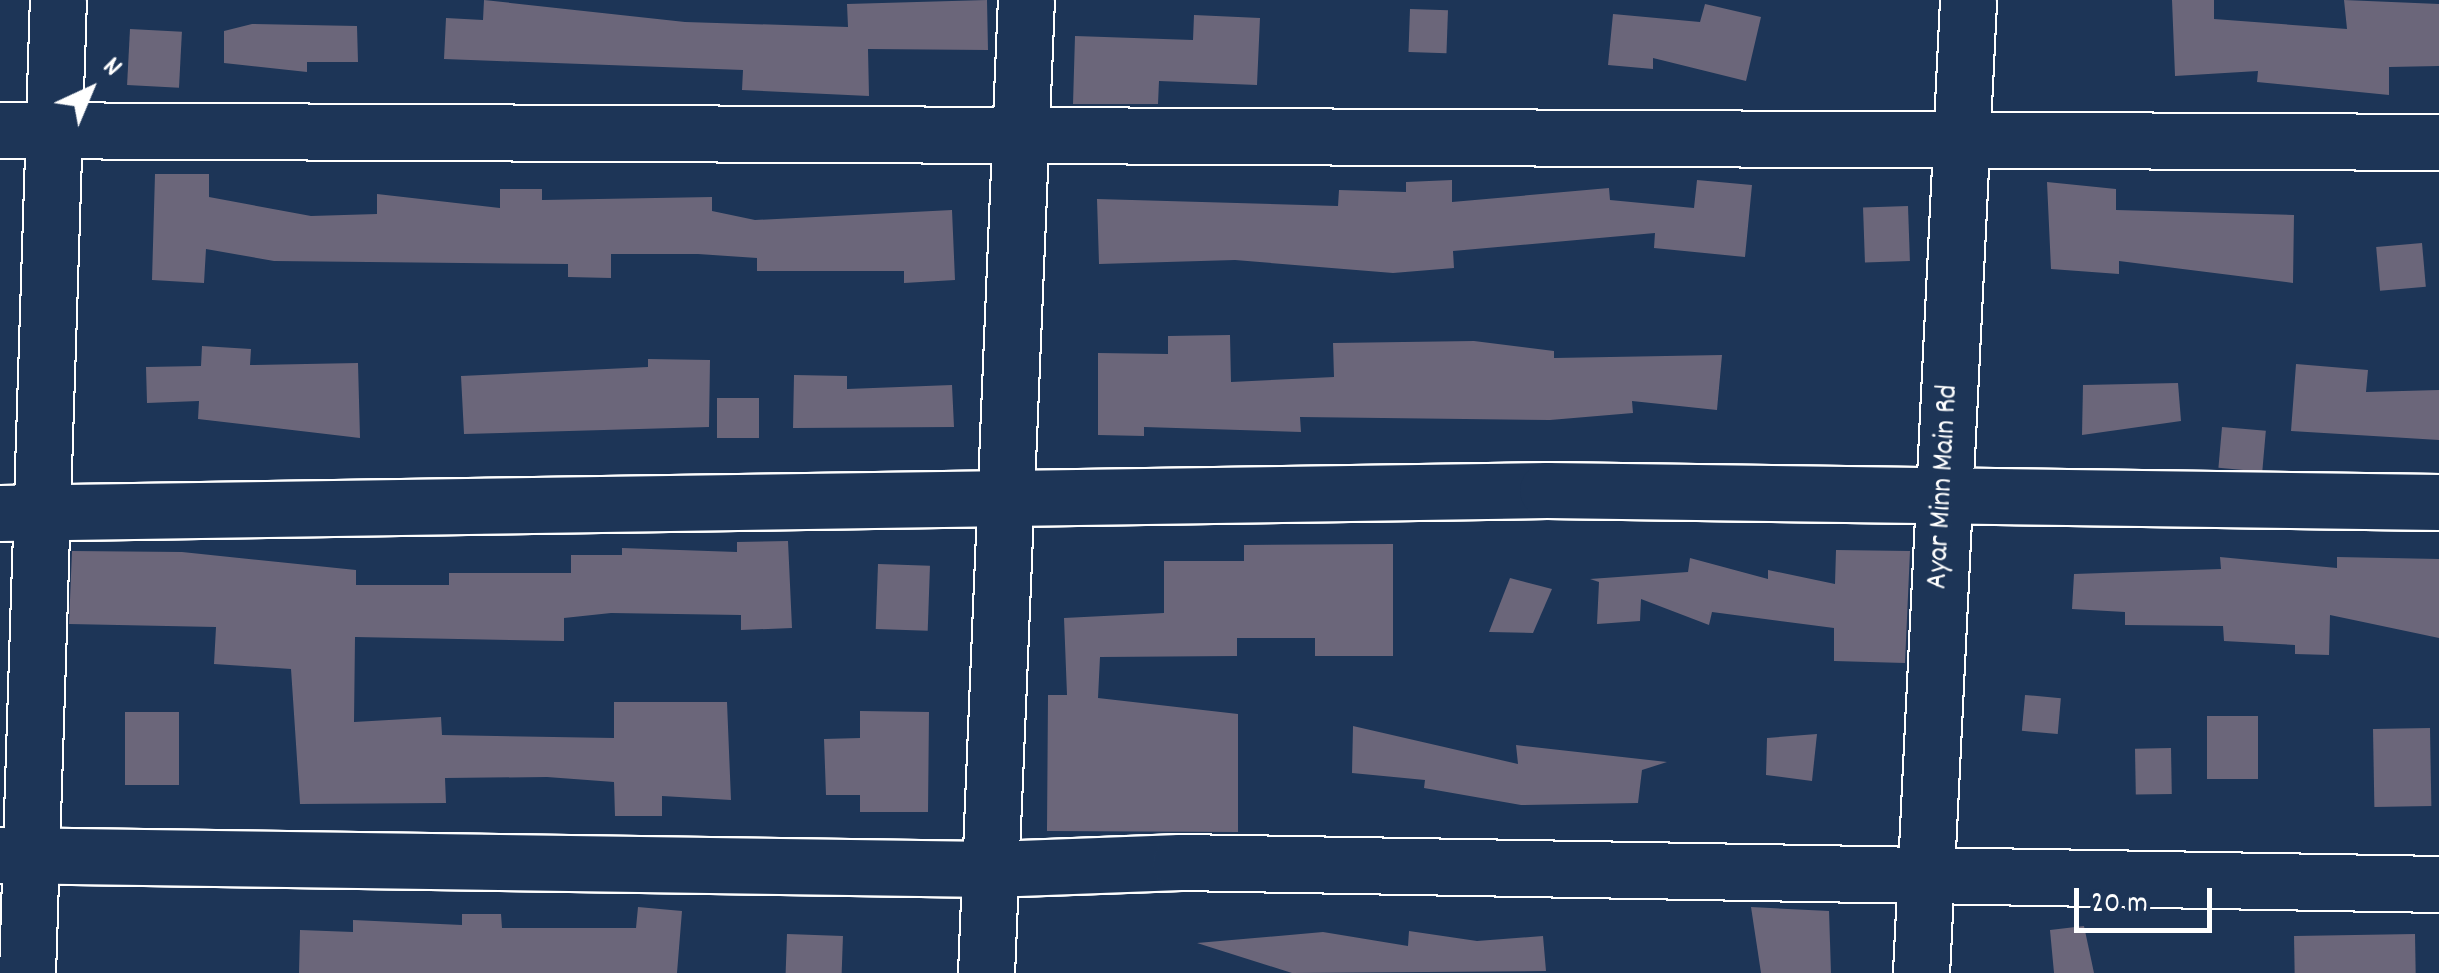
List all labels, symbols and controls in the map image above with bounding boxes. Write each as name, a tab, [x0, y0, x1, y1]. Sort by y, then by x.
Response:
north arrow	[40, 40, 140, 140]
text: N	[92, 49, 130, 88]
street label: Ayar Minn Main Rd	[1922, 384, 1968, 590]
scale bar	[2079, 868, 2216, 930]
text: 20 m	[2091, 884, 2148, 927]

